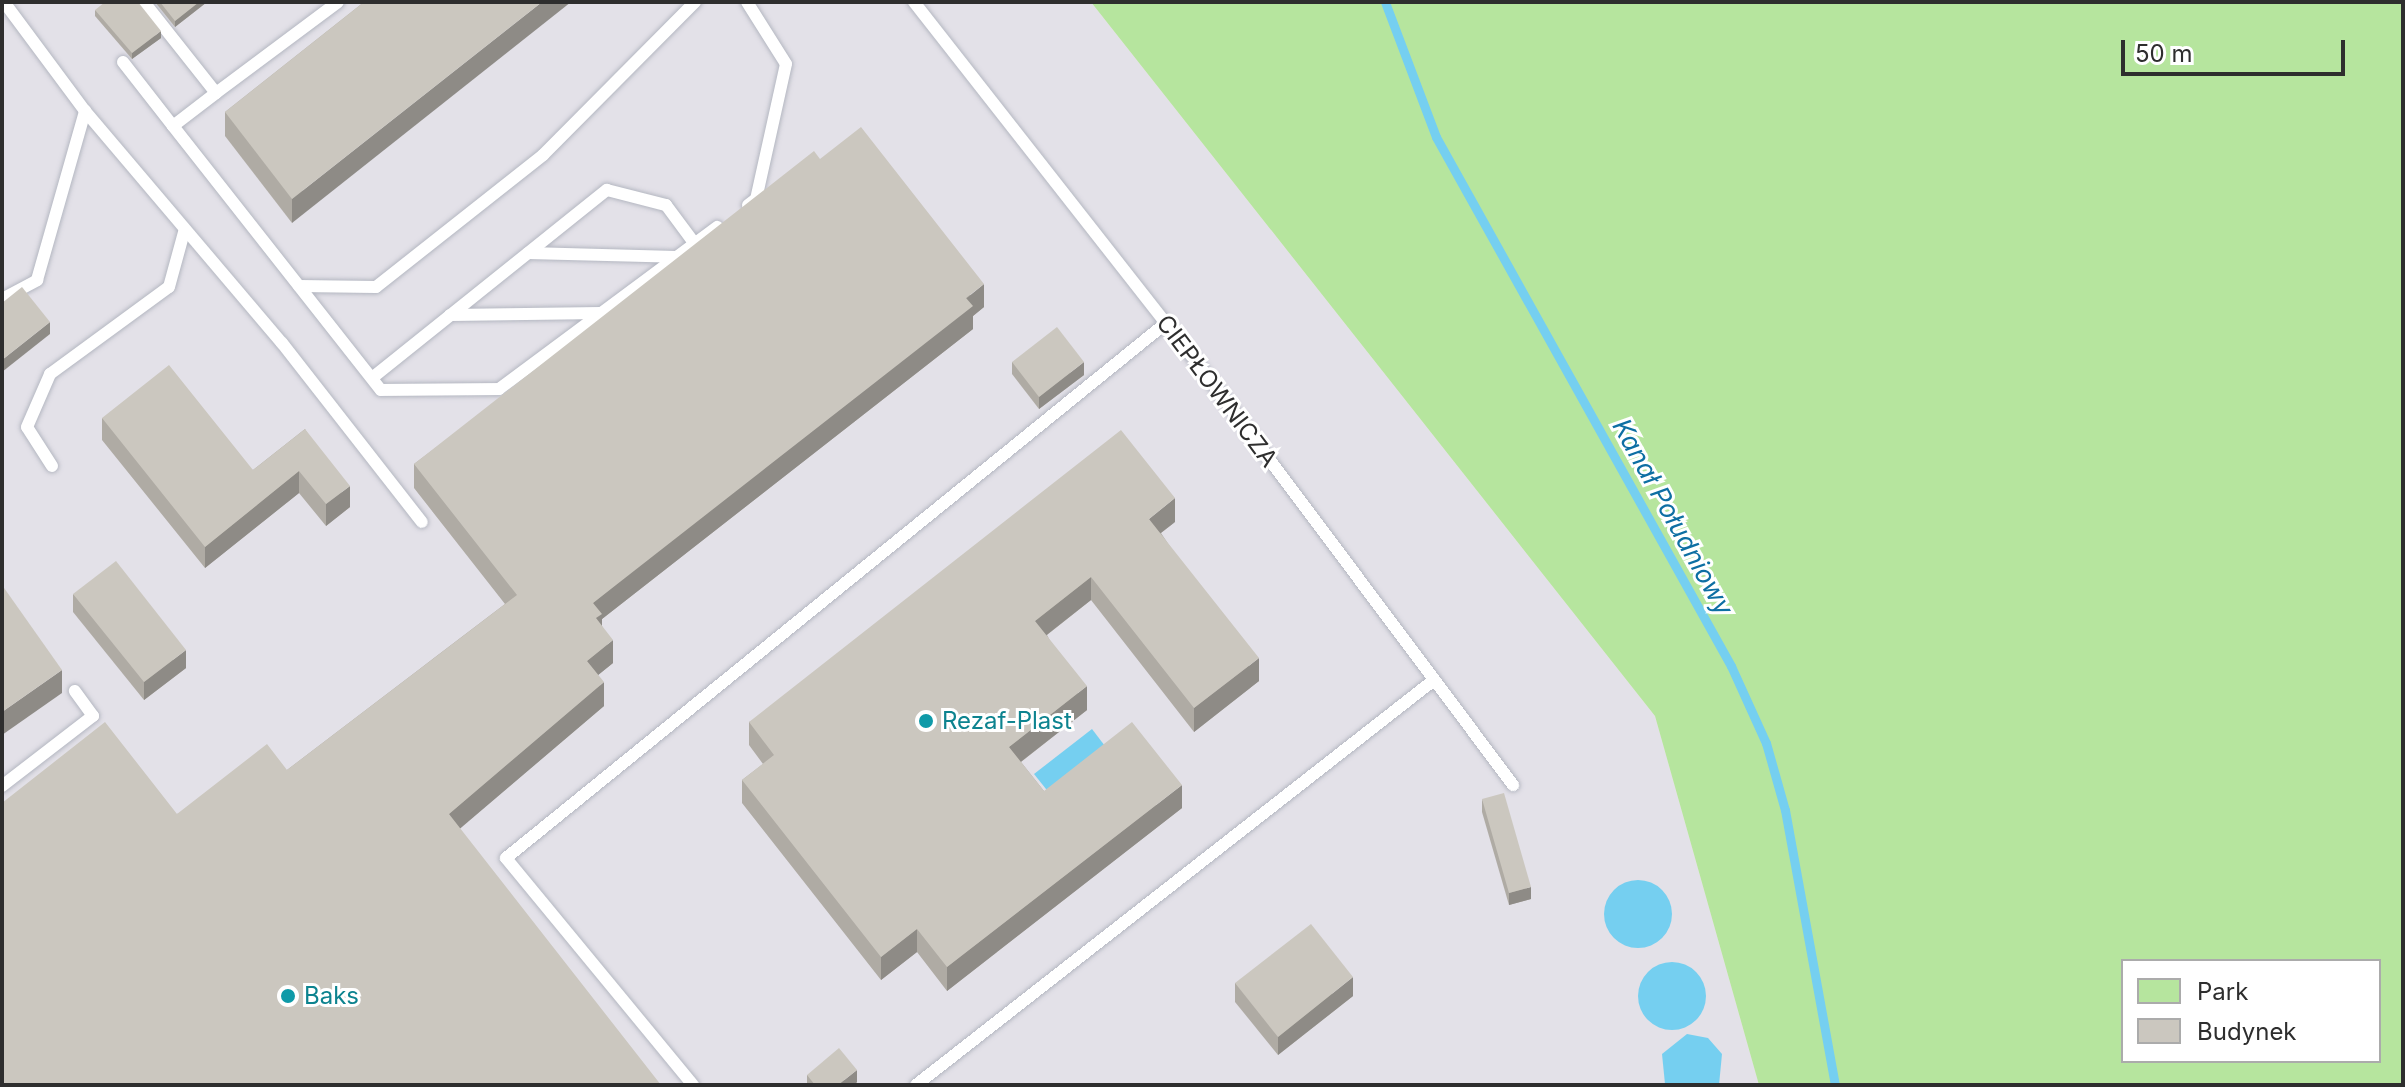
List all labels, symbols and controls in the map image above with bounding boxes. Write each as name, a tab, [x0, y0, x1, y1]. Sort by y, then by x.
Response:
scale bar	[2125, 24, 2349, 74]
text: 50 m	[2135, 39, 2193, 68]
street label: CIEPŁOWNICZA	[1150, 309, 1284, 473]
water label: Kanał Południowy	[1606, 413, 1740, 621]
place label: Rezaf-Plast	[942, 707, 1072, 735]
marker: Rezaf-Plast	[917, 712, 935, 730]
legend	[2121, 959, 2381, 1063]
text: Park	[2197, 977, 2248, 1006]
place label: Baks	[304, 982, 359, 1010]
marker: Baks	[279, 987, 297, 1005]
text: Budynek	[2197, 1017, 2297, 1046]

